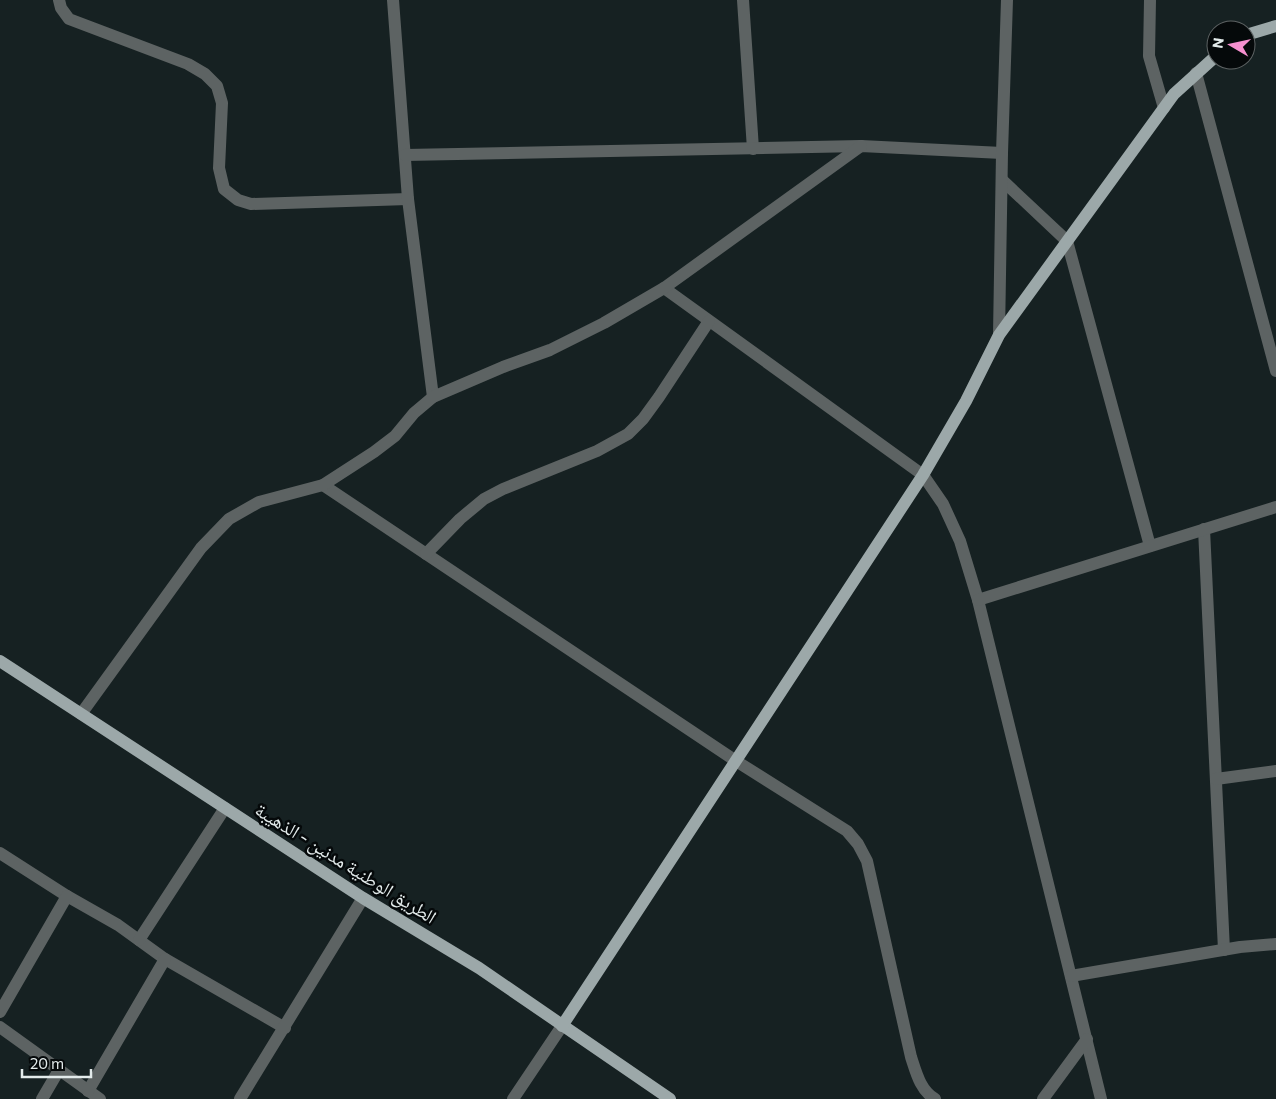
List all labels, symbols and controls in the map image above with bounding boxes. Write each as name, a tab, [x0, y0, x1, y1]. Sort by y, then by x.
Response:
north arrow	[1206, 20, 1256, 70]
text: N	[1208, 36, 1227, 49]
street label: الطريق الوطنية مدنين - الذهيبة	[251, 797, 441, 929]
scale bar	[22, 1046, 91, 1078]
text: 20 m	[30, 1054, 64, 1072]

